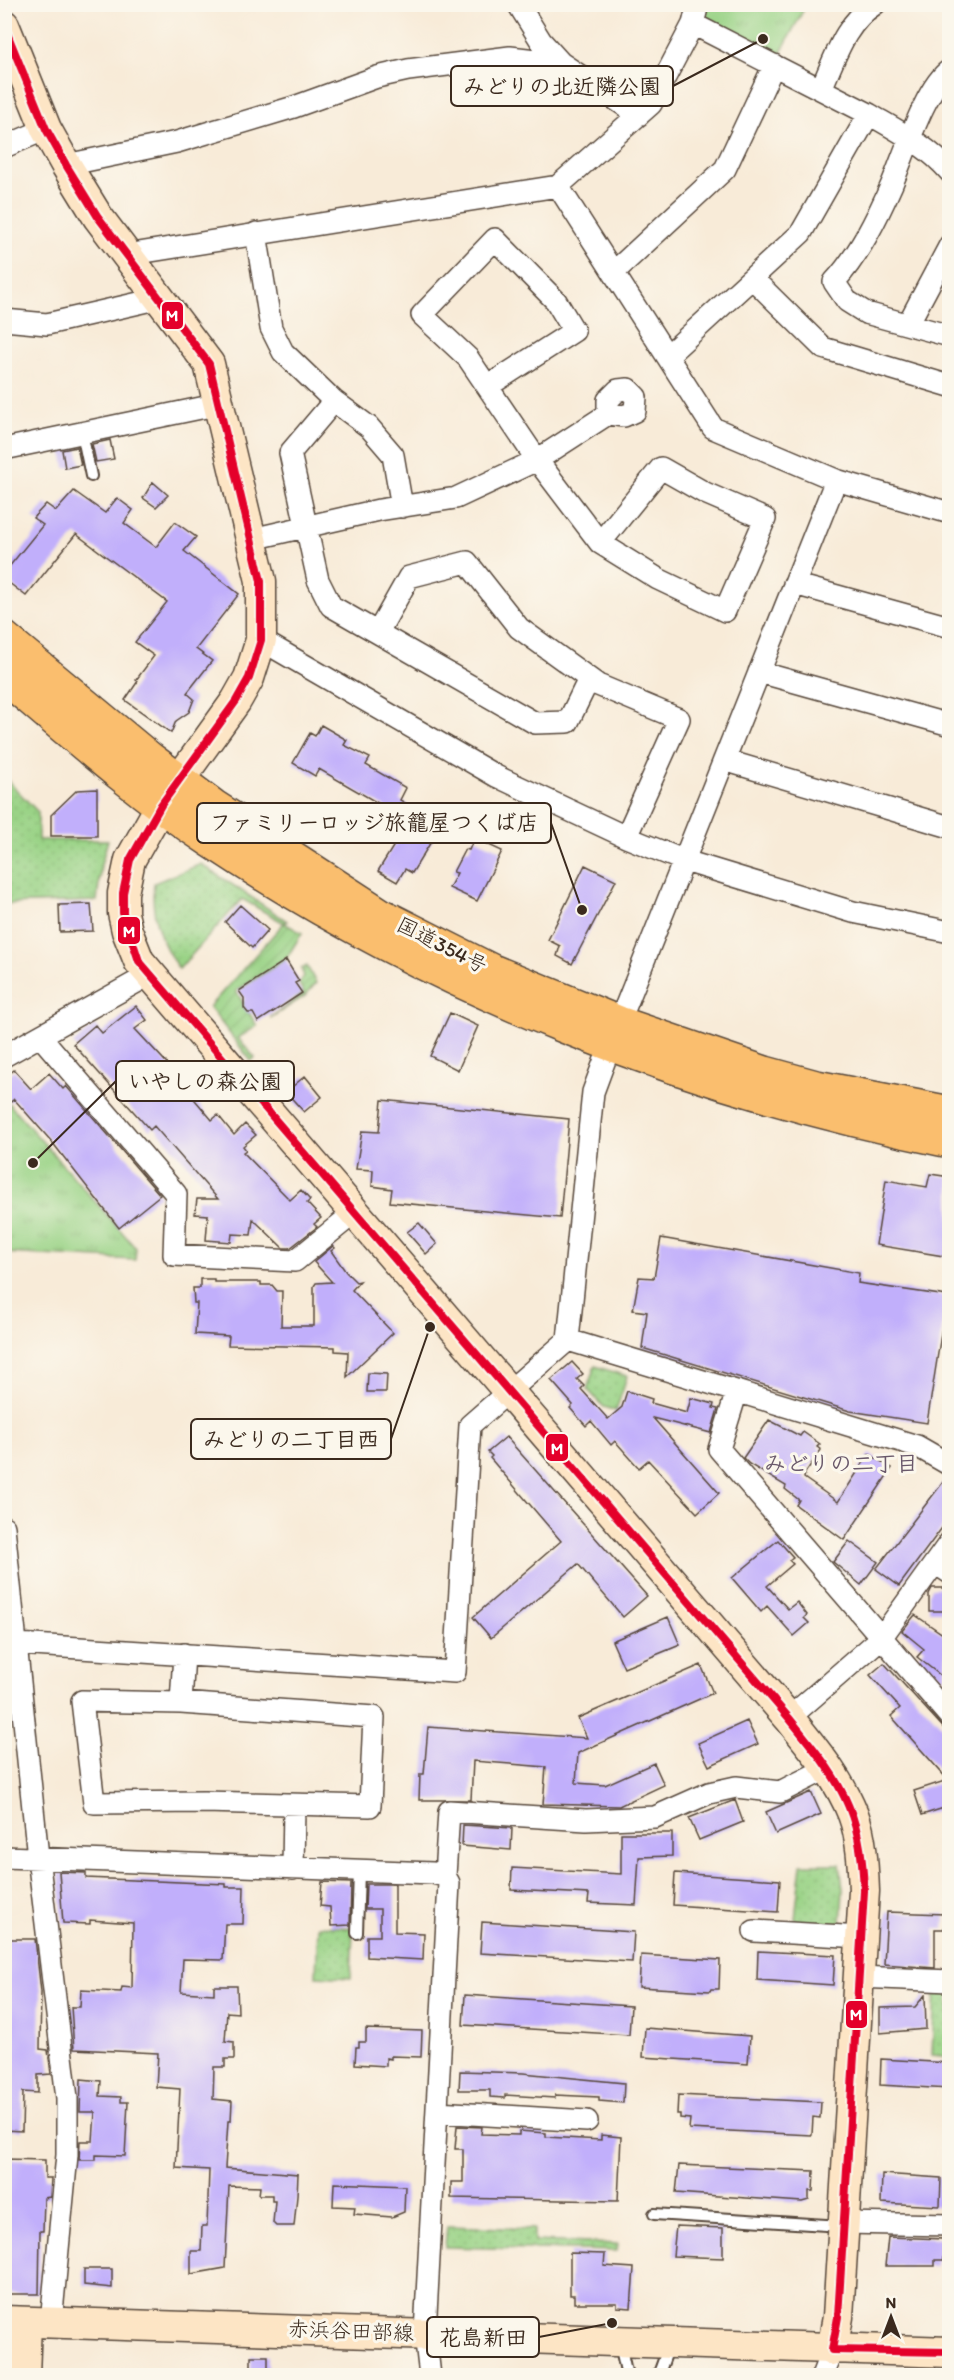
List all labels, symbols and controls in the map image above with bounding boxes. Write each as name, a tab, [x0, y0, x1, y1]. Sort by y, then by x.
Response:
callout: みどりの北近隣公園	[451, 66, 673, 106]
text: みどりの北近隣公園	[463, 73, 661, 100]
line badge: M	[161, 301, 184, 330]
text: M	[166, 306, 178, 325]
callout: ファミリーロッジ旅籠屋つくば店	[197, 803, 551, 843]
text: ファミリーロッジ旅籠屋つくば店	[209, 809, 539, 836]
street label: 国道354号	[393, 911, 492, 978]
line badge: M	[117, 916, 141, 945]
text: M	[123, 922, 135, 941]
callout: いやしの森公園	[116, 1061, 294, 1101]
text: いやしの森公園	[128, 1068, 282, 1095]
callout: みどりの二丁目西	[191, 1419, 391, 1459]
text: みどりの二丁目西	[203, 1426, 379, 1453]
line badge: M	[545, 1433, 569, 1462]
text: M	[551, 1439, 563, 1458]
district label: みどりの二丁目	[764, 1450, 918, 1477]
line badge: M	[845, 2000, 868, 2029]
text: M	[850, 2005, 862, 2024]
north arrow	[861, 2287, 921, 2347]
text: N	[886, 2293, 896, 2312]
street label: 赤浜谷田部線	[288, 2316, 414, 2345]
callout: 花島新田	[427, 2317, 539, 2357]
text: 花島新田	[439, 2324, 527, 2351]

